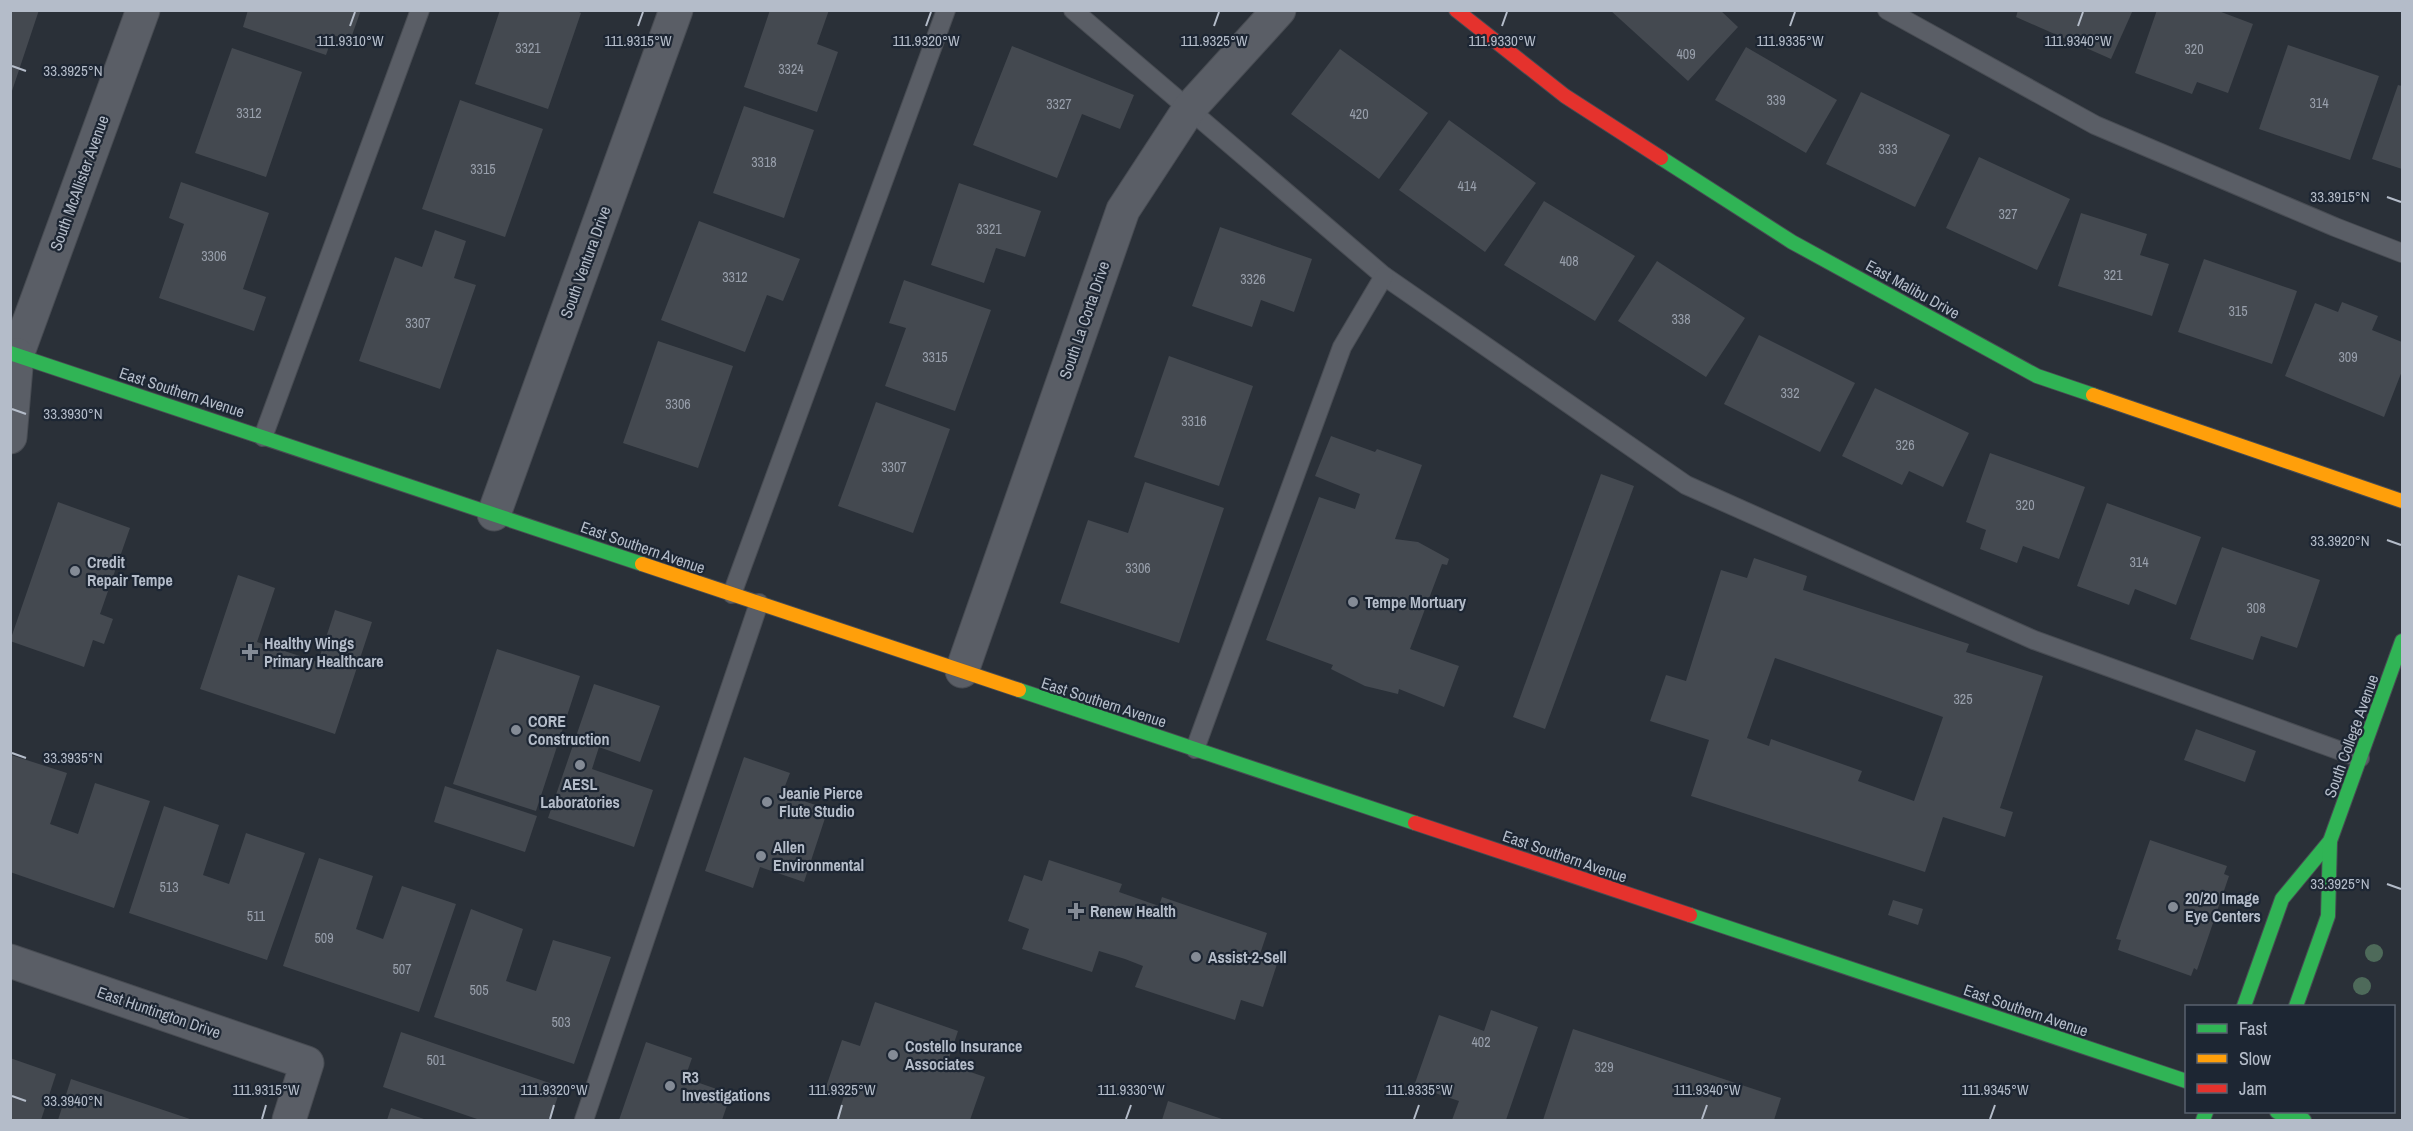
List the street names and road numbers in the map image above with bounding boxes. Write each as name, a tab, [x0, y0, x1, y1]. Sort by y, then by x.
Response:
street label: South McAllister Avenue	[44, 112, 114, 254]
street label: South Ventura Drive	[554, 203, 616, 321]
street label: East Malibu Drive	[1862, 254, 1964, 324]
street label: South La Corta Drive	[1054, 258, 1114, 382]
street label: East Southern Avenue	[117, 361, 247, 423]
street label: East Southern Avenue	[578, 515, 708, 579]
street label: East Southern Avenue	[1039, 671, 1169, 733]
street label: South College Avenue	[2318, 671, 2384, 801]
street label: East Southern Avenue	[1500, 824, 1630, 888]
street label: East Southern Avenue	[1961, 978, 2091, 1042]
street label: East Huntington Drive	[94, 981, 224, 1043]

